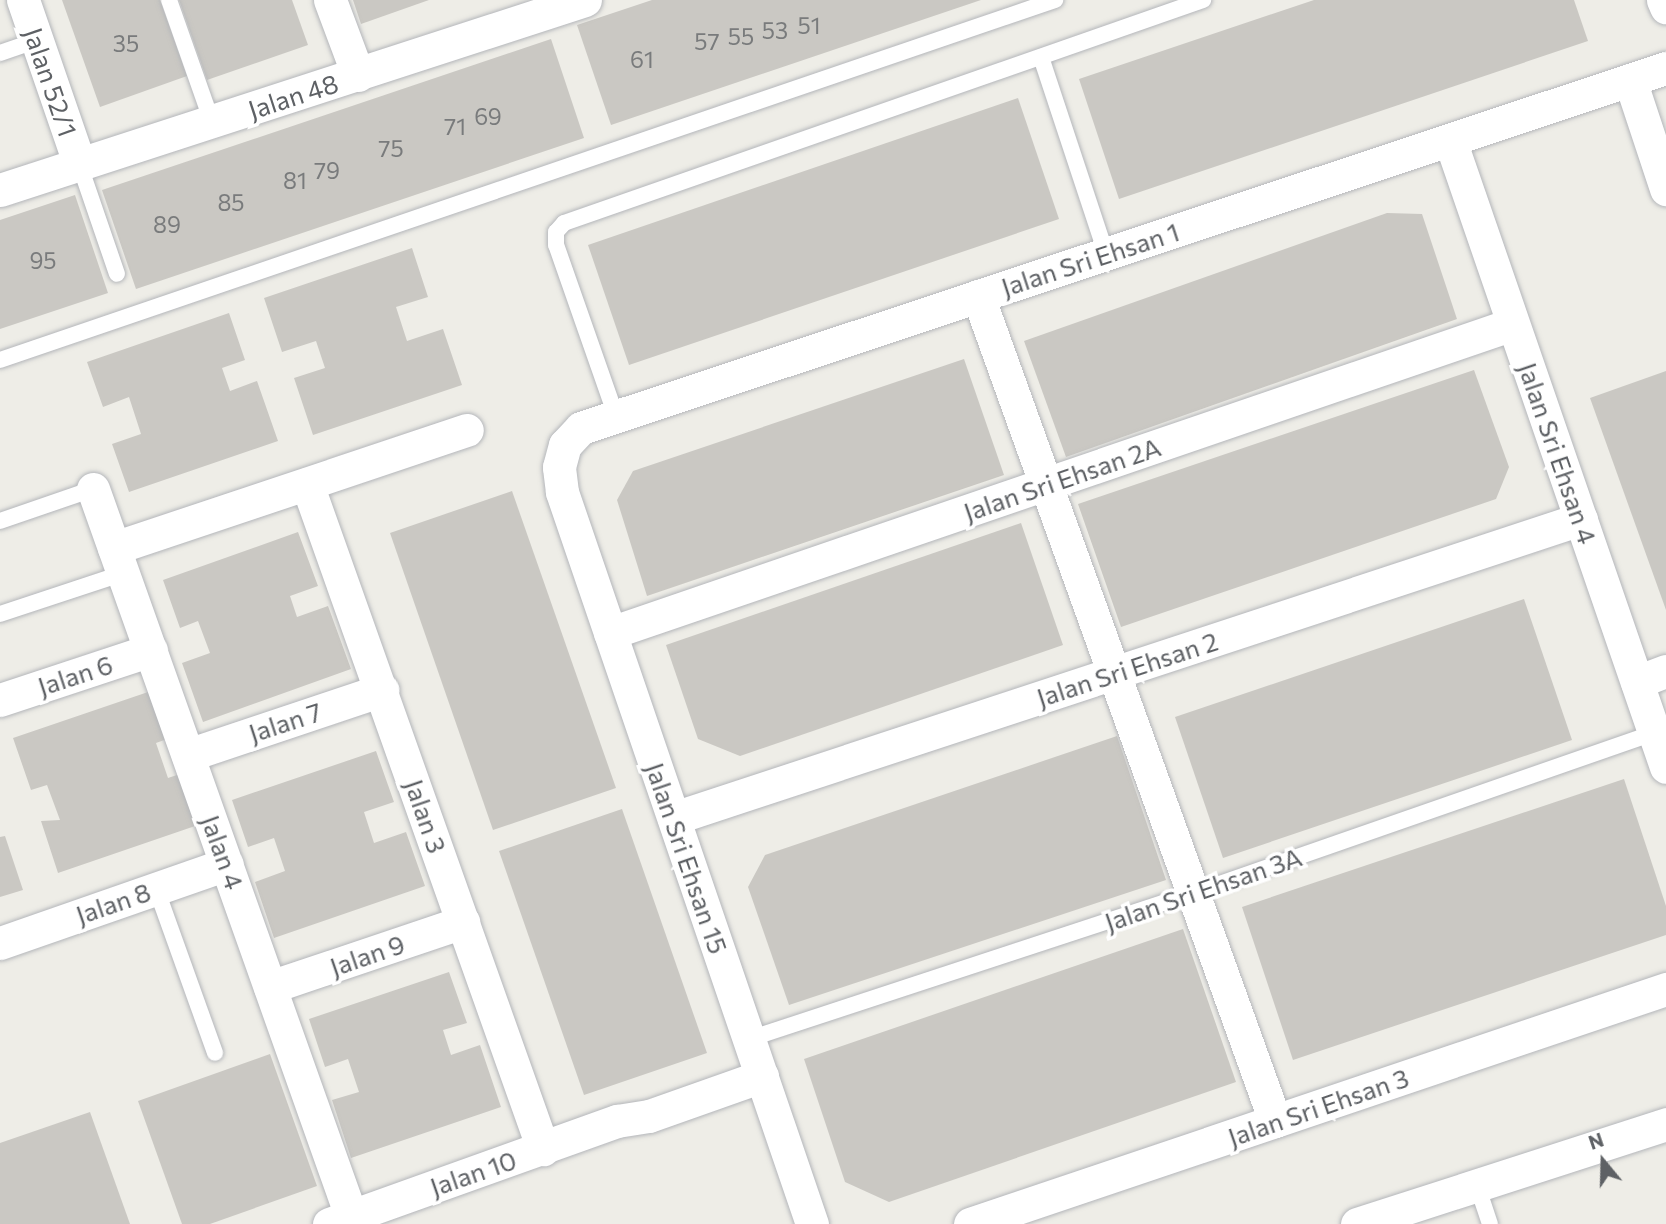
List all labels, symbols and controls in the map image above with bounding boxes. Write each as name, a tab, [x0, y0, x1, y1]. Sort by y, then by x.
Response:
house number: 51	[797, 11, 821, 39]
house number: 53	[762, 16, 788, 44]
house number: 55	[728, 22, 754, 50]
street label: Jalan 52/1	[18, 23, 84, 141]
house number: 57	[694, 27, 720, 55]
house number: 35	[113, 29, 139, 57]
house number: 61	[630, 45, 654, 73]
street label: Jalan 48	[244, 67, 342, 125]
house number: 69	[474, 102, 502, 130]
house number: 71	[444, 112, 466, 140]
house number: 75	[378, 134, 404, 162]
house number: 79	[314, 156, 340, 184]
house number: 81	[283, 166, 307, 194]
house number: 85	[217, 188, 245, 216]
house number: 89	[153, 210, 181, 238]
street label: Jalan Sri Ehsan 1	[997, 216, 1183, 302]
house number: 95	[29, 246, 57, 274]
street label: Jalan Sri Ehsan 4	[1512, 358, 1604, 548]
street label: Jalan Sri Ehsan 2A	[959, 431, 1165, 527]
street label: Jalan Sri Ehsan 2	[1032, 625, 1222, 713]
street label: Jalan 6	[34, 648, 116, 702]
street label: Jalan 7	[245, 696, 325, 748]
street label: Jalan Sri Ehsan 15	[640, 758, 734, 958]
street label: Jalan 3	[399, 775, 453, 857]
street label: Jalan 4	[195, 811, 251, 893]
street label: Jalan Sri Ehsan 3A	[1100, 841, 1306, 937]
street label: Jalan 8	[72, 876, 154, 930]
street label: Jalan 9	[326, 928, 408, 982]
street label: Jalan Sri Ehsan 3	[1224, 1061, 1412, 1153]
north arrow	[1568, 1126, 1638, 1196]
text: N	[1586, 1127, 1606, 1154]
street label: Jalan 10	[426, 1144, 520, 1202]

